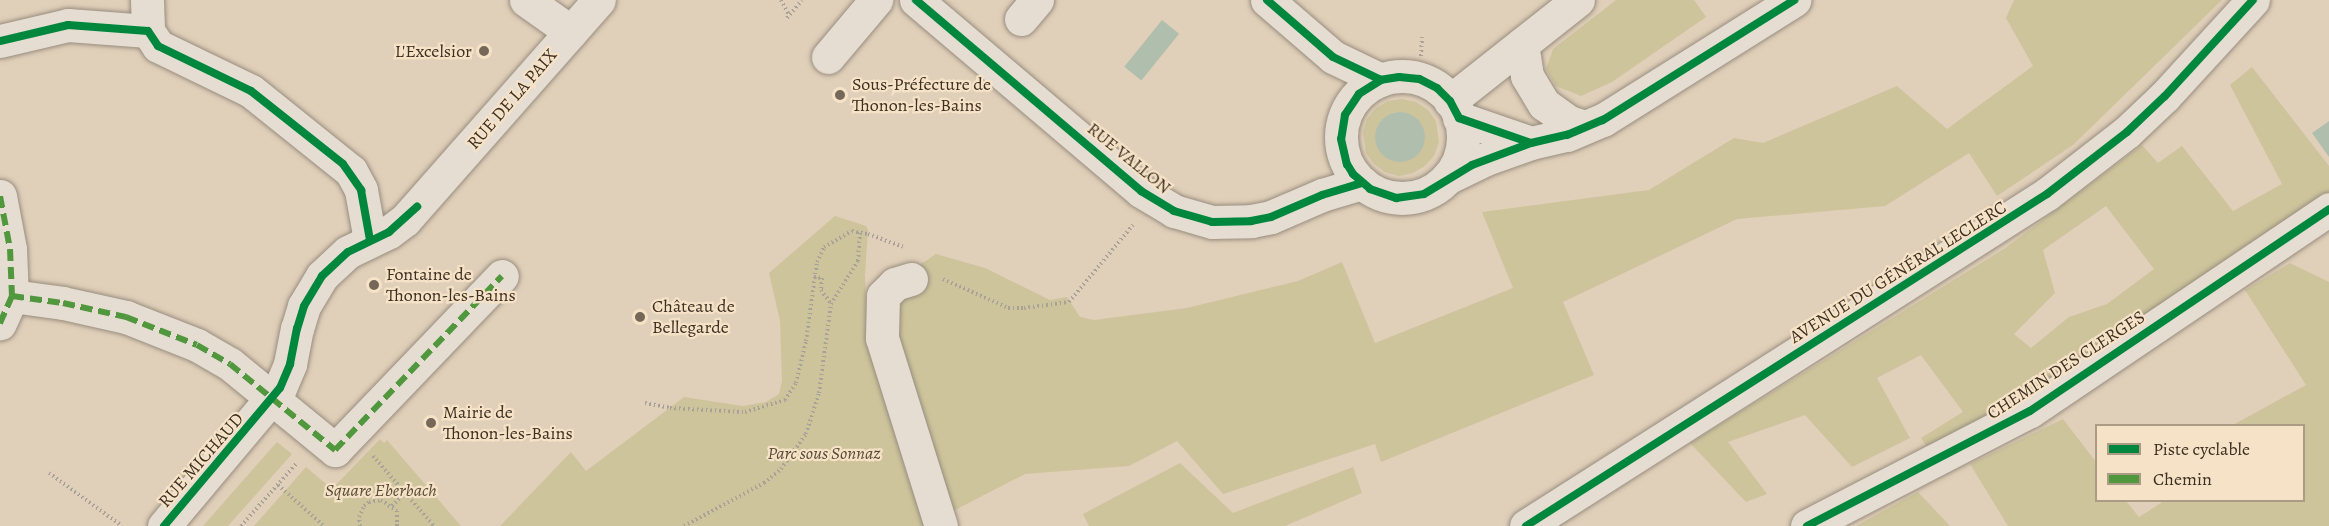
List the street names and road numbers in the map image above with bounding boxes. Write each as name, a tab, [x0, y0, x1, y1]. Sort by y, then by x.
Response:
street label: RUE DE LA PAIX	[463, 44, 561, 154]
street label: RUE VALLON	[1083, 118, 1175, 198]
street label: AVENUE DU GÉNÉRAL LECLERC	[1786, 196, 2010, 348]
street label: CHEMIN DES CLERGES	[1983, 306, 2149, 424]
street label: RUE MICHAUD	[154, 408, 248, 512]

